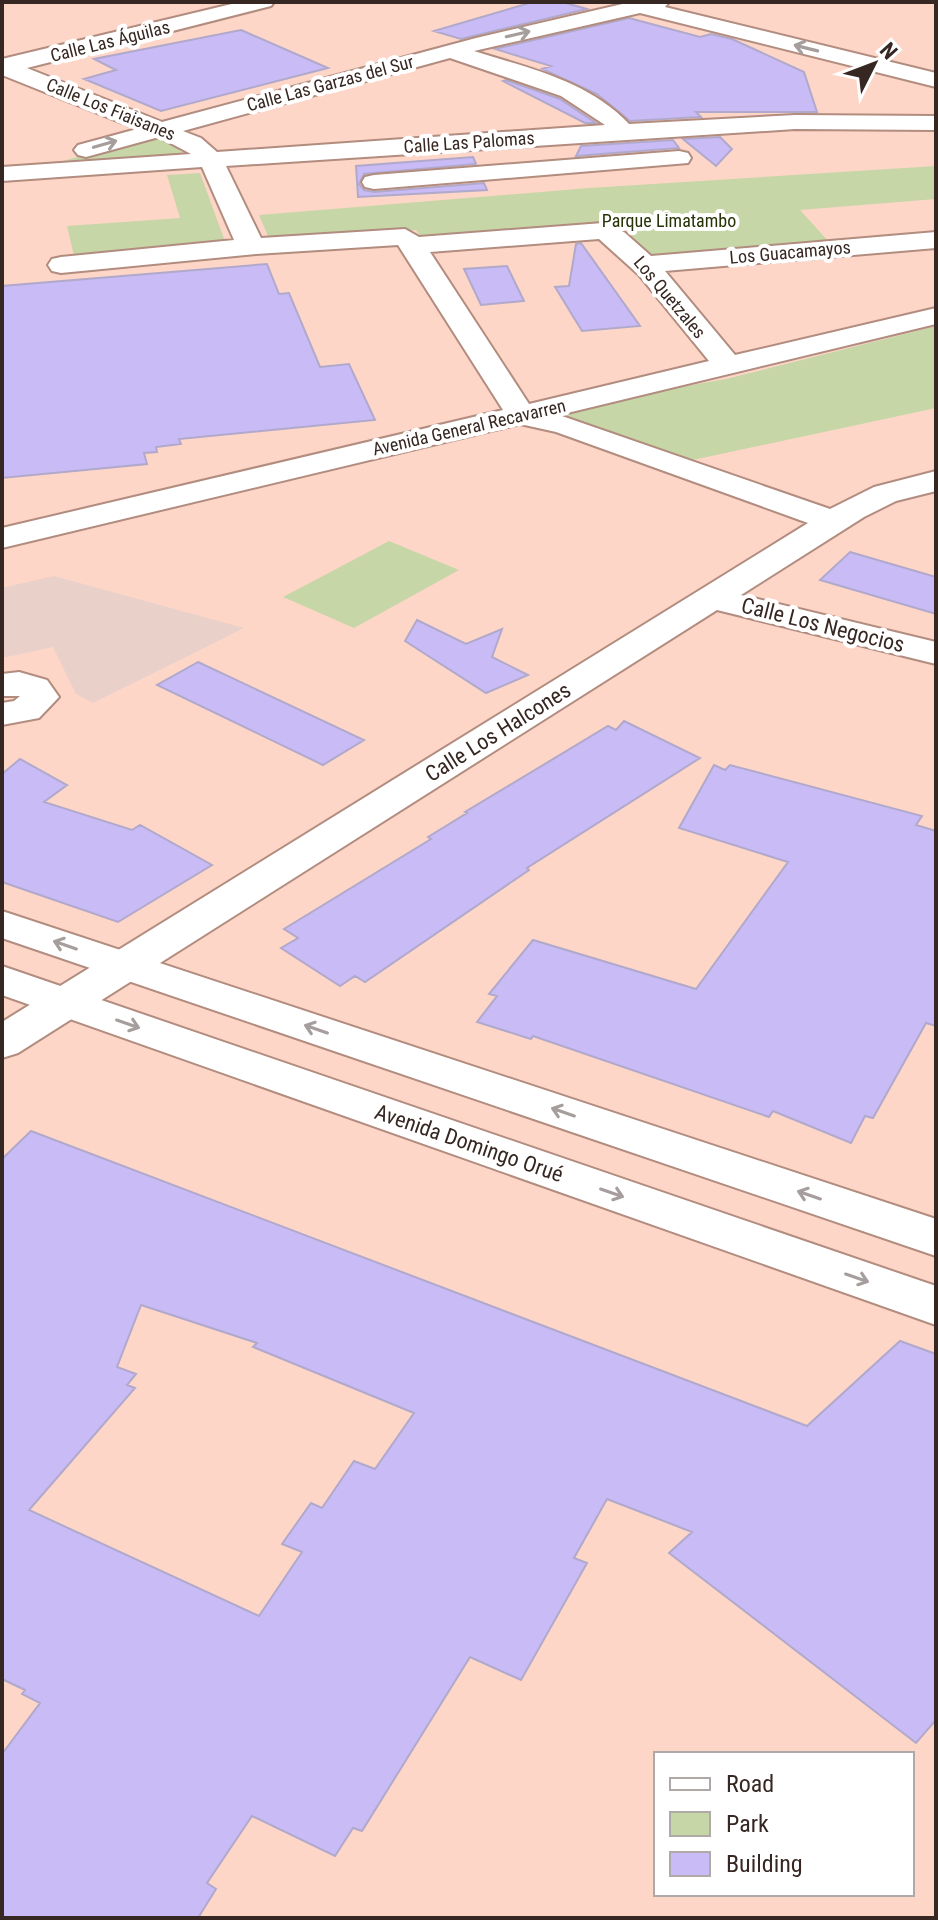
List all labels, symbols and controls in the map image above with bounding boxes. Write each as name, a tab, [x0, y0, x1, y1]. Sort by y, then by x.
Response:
street label: Calle Las Águilas	[48, 16, 172, 66]
north arrow	[834, 24, 914, 104]
one-way arrow	[505, 26, 531, 41]
text: N	[875, 38, 902, 64]
one-way arrow	[793, 39, 819, 54]
street label: Calle Las Garzas del Sur	[244, 50, 416, 115]
street label: Calle Los Fiaisanes	[43, 74, 179, 144]
street label: Calle Las Palomas	[403, 127, 535, 157]
one-way arrow	[91, 136, 117, 151]
park label: Parque Limatambo	[602, 210, 736, 231]
street label: Los Guacamayos	[729, 236, 851, 268]
street label: Los Quetzales	[630, 252, 710, 342]
street label: Avenida General Recavarren	[370, 395, 568, 459]
street label: Calle Los Negocios	[739, 593, 907, 657]
street label: Calle Los Halcones	[421, 677, 575, 787]
one-way arrow	[53, 937, 78, 952]
one-way arrow	[116, 1018, 141, 1033]
one-way arrow	[304, 1021, 329, 1036]
street label: Avenida Domingo Orué	[372, 1099, 566, 1187]
one-way arrow	[550, 1104, 575, 1119]
one-way arrow	[599, 1187, 624, 1201]
one-way arrow	[797, 1187, 822, 1202]
one-way arrow	[845, 1272, 870, 1287]
legend	[654, 1752, 914, 1896]
text: Road	[726, 1770, 774, 1798]
text: Park	[726, 1810, 769, 1838]
text: Building	[726, 1850, 803, 1878]

